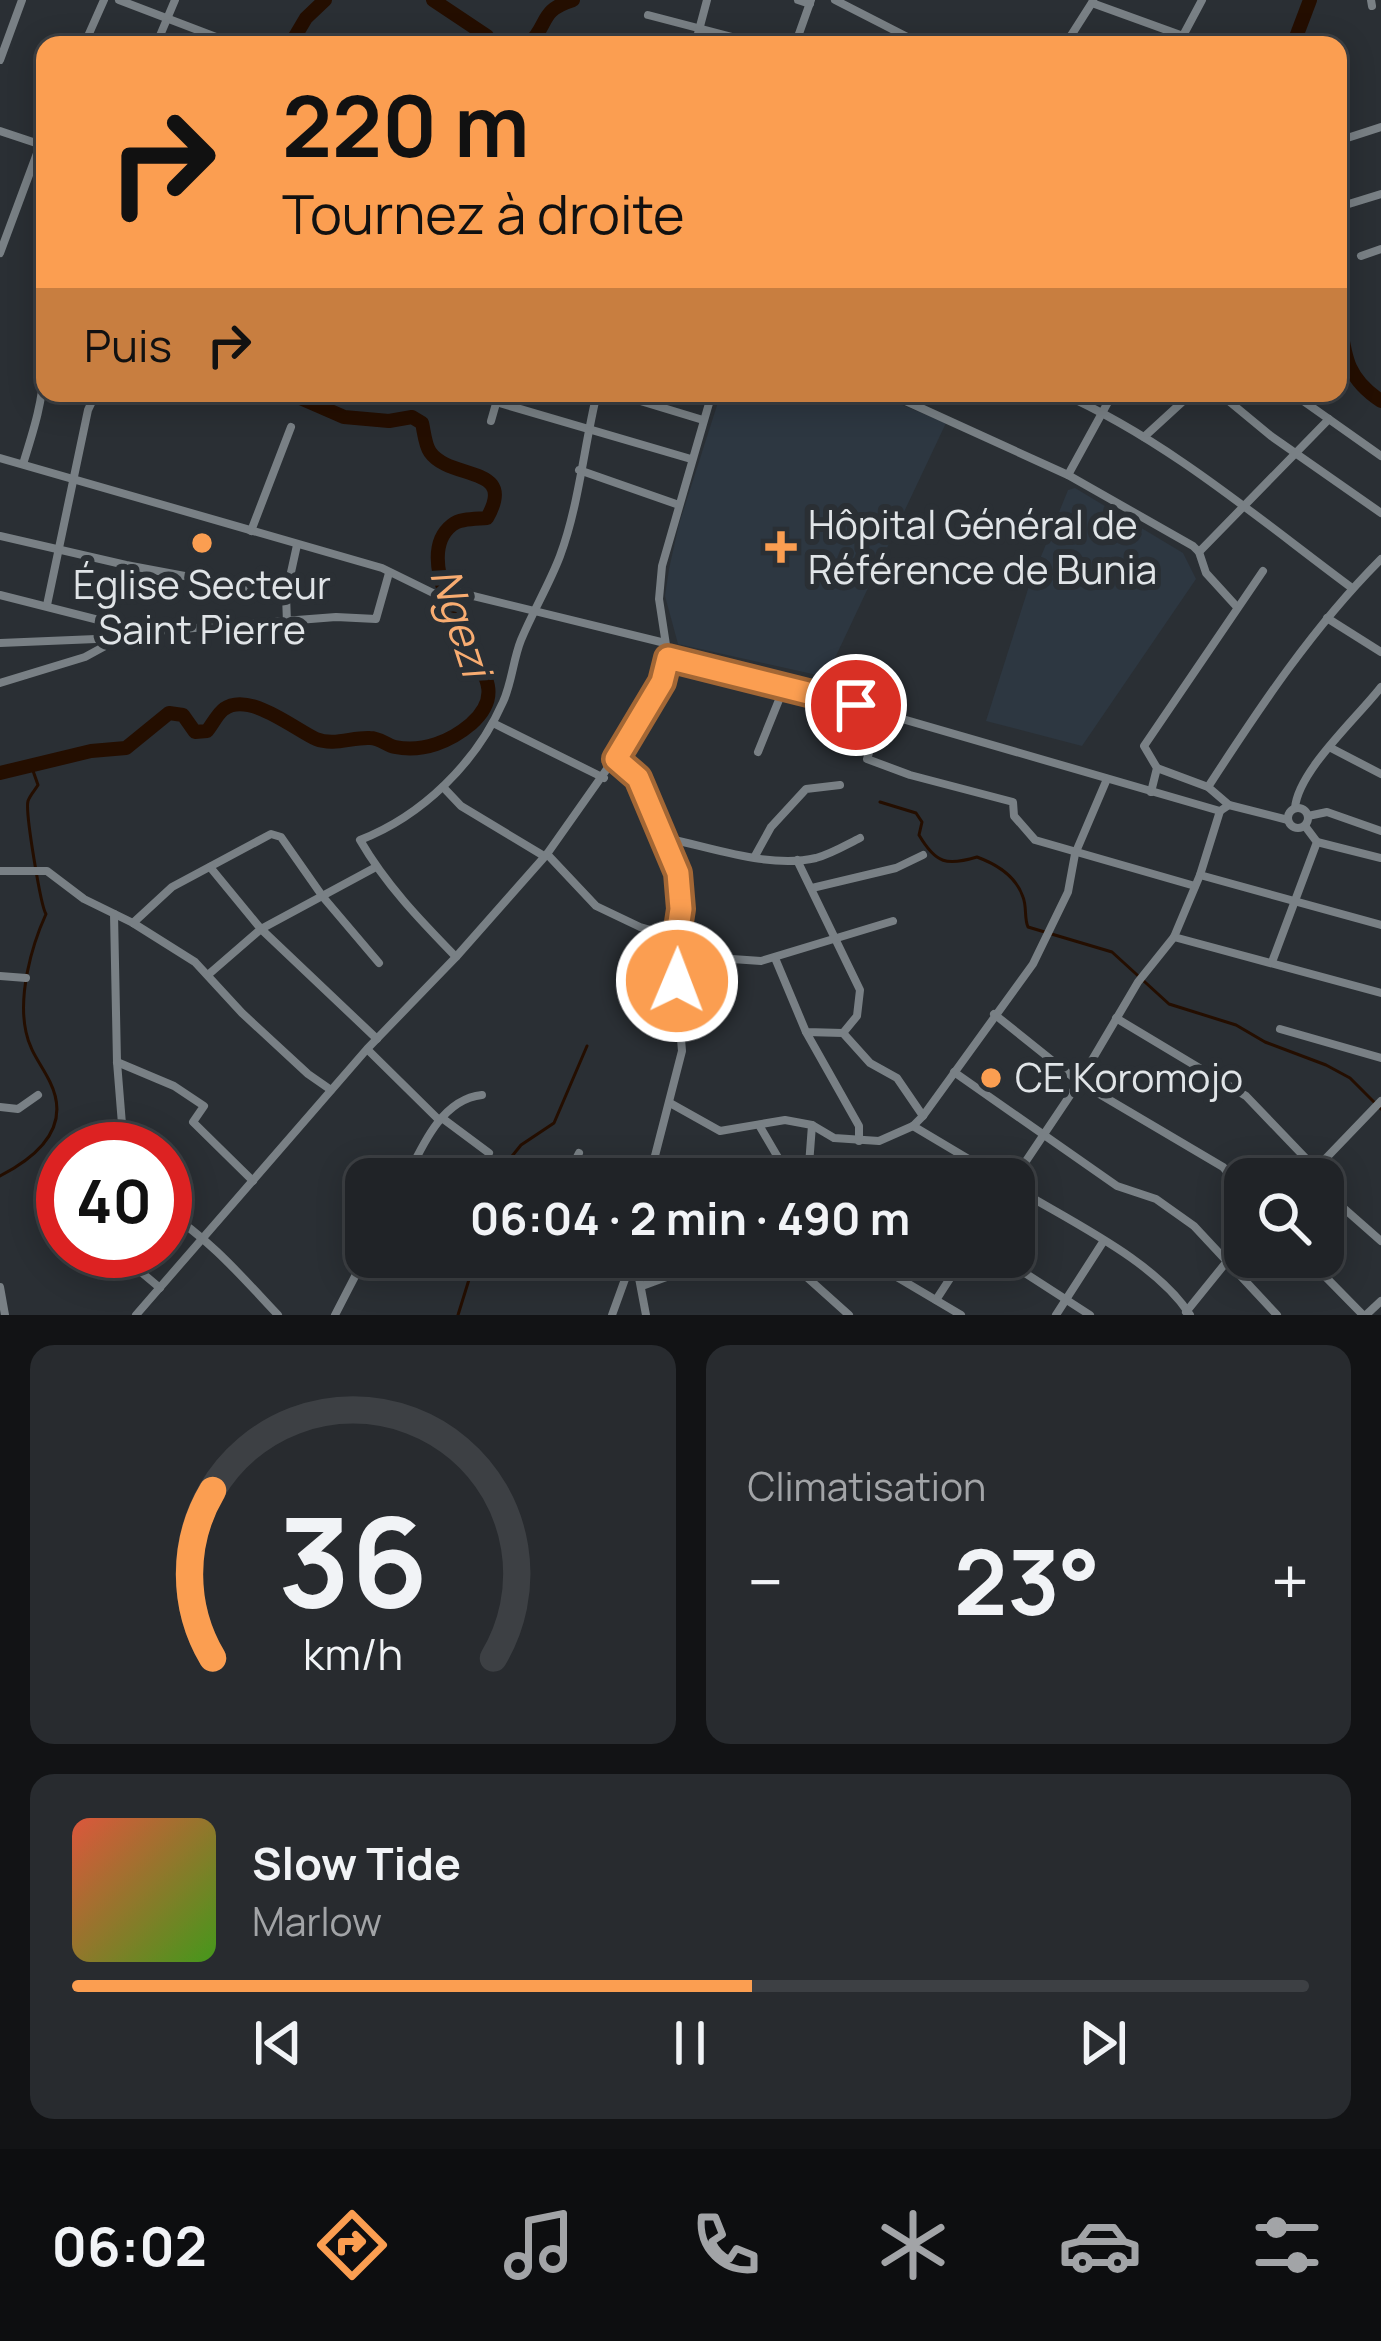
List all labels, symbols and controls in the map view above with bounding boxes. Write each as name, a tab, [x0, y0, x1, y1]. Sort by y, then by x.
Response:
text: 220 m	[282, 67, 530, 182]
icon: right	[84, 84, 240, 240]
text: Tournez à droite	[282, 176, 685, 250]
icon: right	[196, 312, 262, 378]
text: Puis	[84, 314, 172, 376]
place label: Hôpital Général de Référence de Bunia	[808, 497, 1157, 596]
marker: Église Secteur Saint Pierre	[189, 530, 215, 556]
marker: Hôpital Général de Référence de Bunia	[765, 531, 797, 563]
place label: Église Secteur Saint Pierre	[73, 557, 331, 656]
water label: Ngezi	[417, 560, 508, 688]
pin	[805, 654, 907, 756]
icon: arrive	[823, 672, 889, 738]
position arrow	[614, 918, 740, 1044]
place label: CE Koromojo	[1015, 1050, 1243, 1104]
marker: CE Koromojo	[978, 1065, 1004, 1091]
speed limit sign: 40	[36, 1122, 192, 1278]
map controls	[1224, 1158, 1344, 1278]
button: search	[1224, 1158, 1344, 1278]
text: 06:04 · 2 min · 490 m	[470, 1187, 910, 1249]
text: Climatisation	[748, 1459, 986, 1513]
text: 36	[278, 1474, 428, 1644]
text: 23°	[954, 1519, 1100, 1642]
text: −	[748, 1536, 783, 1626]
text: +	[1271, 1536, 1309, 1626]
text: km/h	[303, 1623, 403, 1682]
text: Slow Tide	[252, 1832, 461, 1894]
text: Marlow	[252, 1894, 382, 1948]
icon: previous	[245, 2010, 311, 2076]
icon: pause	[657, 2010, 723, 2076]
icon: next	[1070, 2010, 1136, 2076]
icon: directions	[310, 2203, 394, 2287]
icon: music	[497, 2203, 581, 2287]
icon: phone	[684, 2203, 768, 2287]
icon: climate	[871, 2203, 955, 2287]
icon: car	[1058, 2203, 1142, 2287]
icon: filters	[1245, 2203, 1329, 2287]
text: 06:02	[52, 2208, 207, 2282]

